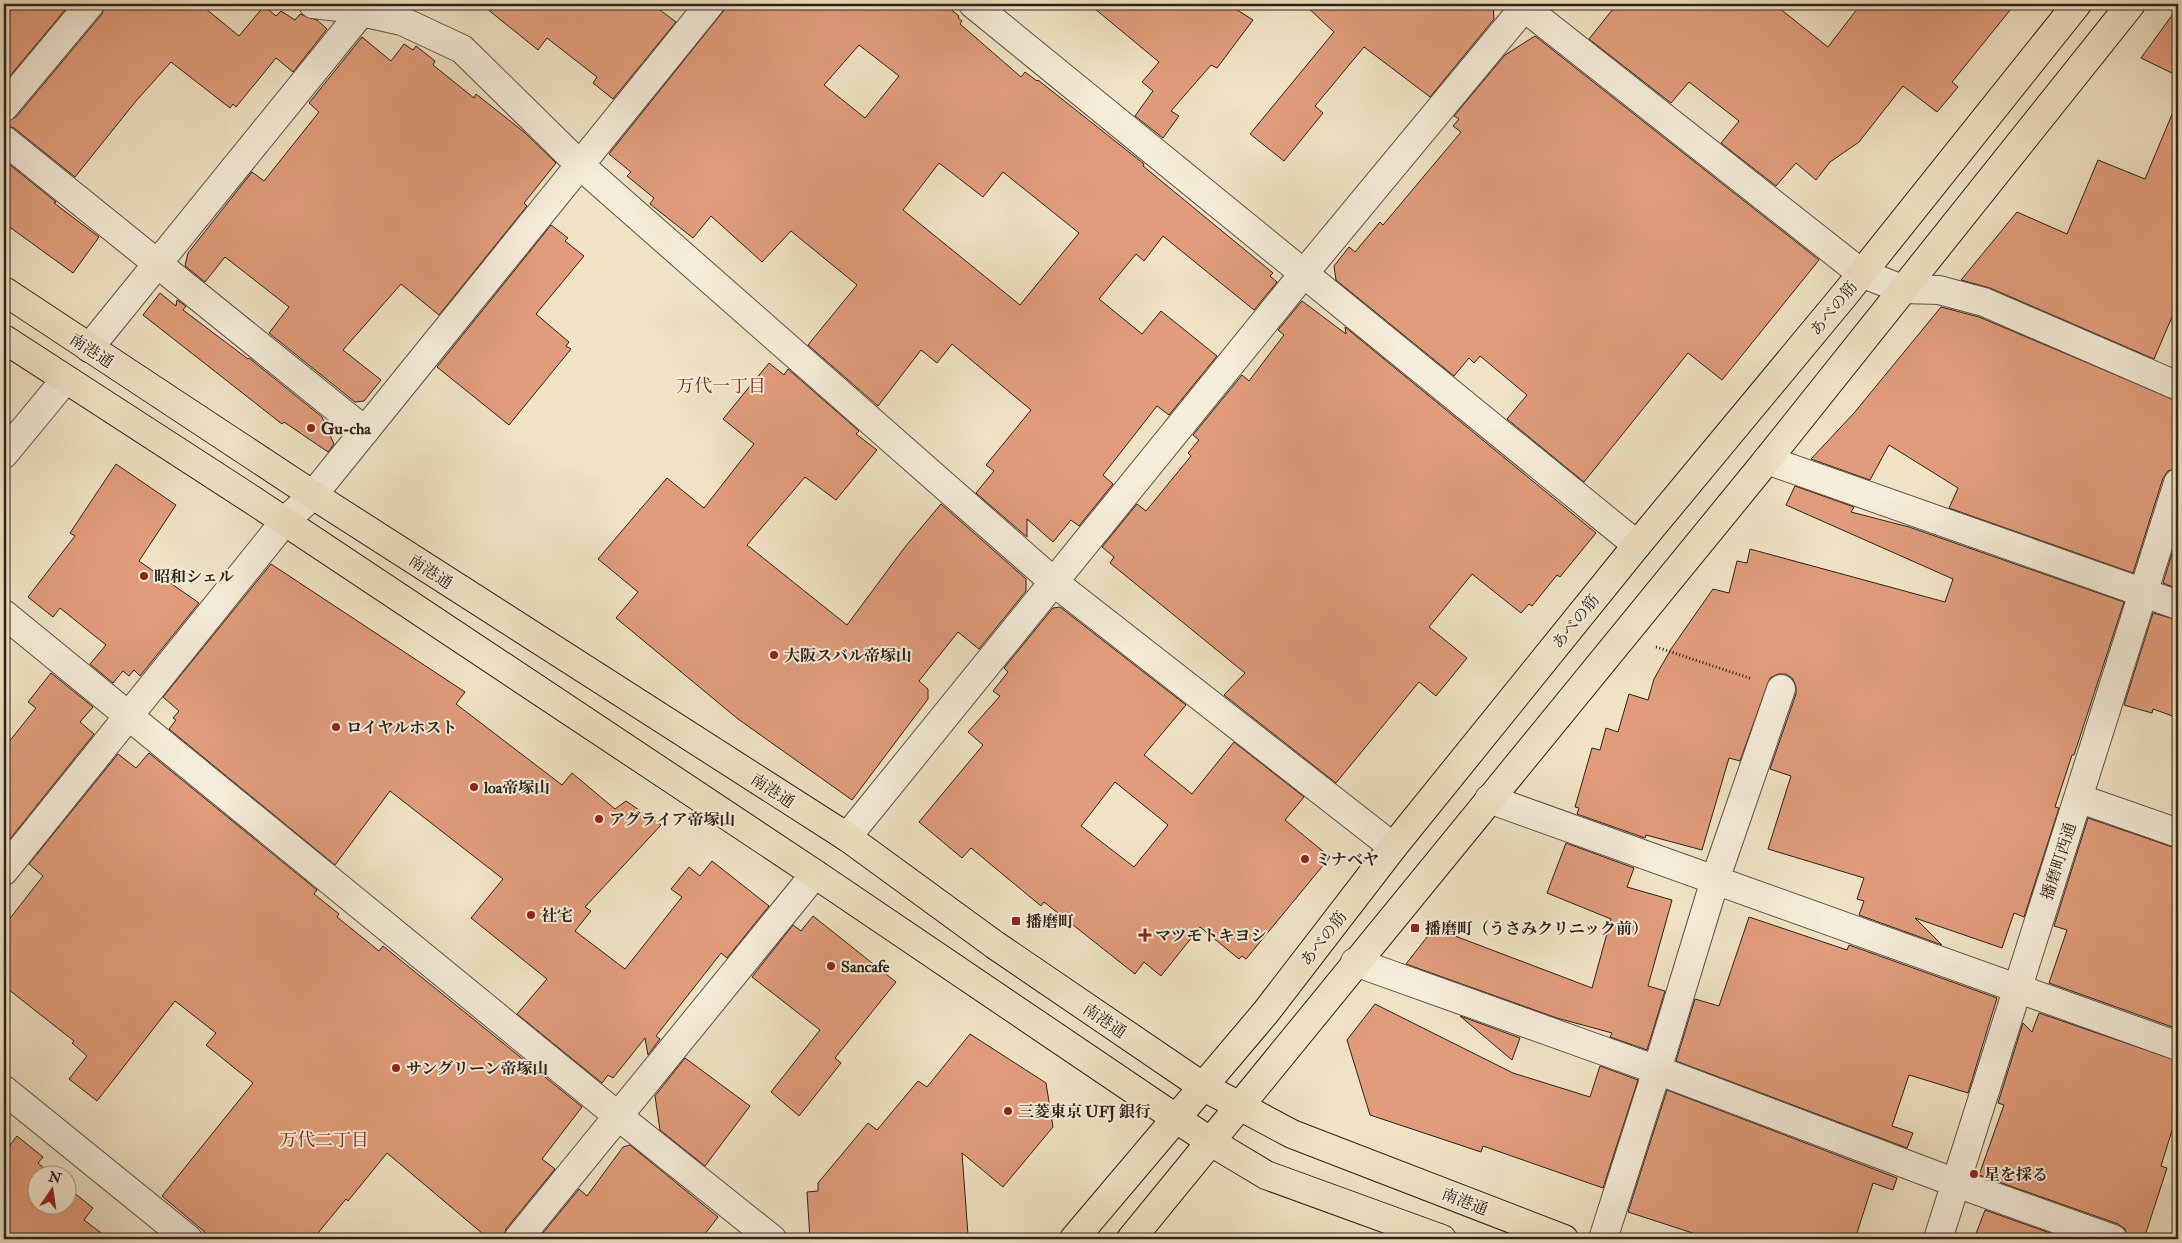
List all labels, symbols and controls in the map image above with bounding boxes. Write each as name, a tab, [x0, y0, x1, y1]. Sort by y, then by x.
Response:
street label: あべの筋	[1806, 277, 1862, 340]
street label: 南港通	[66, 329, 117, 372]
district label: 万代一丁目	[676, 375, 766, 398]
place label: Gu-cha	[321, 419, 371, 439]
marker: Gu-cha	[305, 422, 317, 434]
street label: 南港通	[405, 550, 456, 593]
place label: 昭和シェル	[154, 567, 234, 587]
marker: 昭和シェル	[138, 570, 150, 582]
street label: あべの筋	[1548, 590, 1604, 653]
place label: 大阪スバル帝塚山	[784, 646, 912, 666]
marker: 大阪スバル帝塚山	[768, 649, 780, 661]
place label: ロイヤルホスト	[346, 718, 457, 738]
marker: ロイヤルホスト	[330, 721, 342, 733]
street label: 南港通	[747, 769, 798, 812]
place label: loa帝塚山	[483, 778, 550, 798]
marker: loa帝塚山	[468, 781, 480, 793]
place label: アグライア帝塚山	[609, 810, 736, 830]
marker: アグライア帝塚山	[593, 813, 605, 825]
street label: 播磨町西通	[2037, 820, 2081, 902]
place label: ミナベヤ	[1315, 850, 1379, 870]
marker: ミナベヤ	[1299, 853, 1311, 865]
place label: 社宅	[541, 906, 573, 926]
street label: あべの筋	[1296, 907, 1351, 970]
marker: 社宅	[525, 909, 537, 921]
place label: 播磨町	[1026, 912, 1074, 932]
marker: 播磨町	[1010, 915, 1022, 927]
place label: 播磨町（うさみクリニック前）	[1425, 919, 1648, 939]
marker: 播磨町（うさみクリニック前）	[1409, 922, 1421, 934]
place label: マツモトキヨシ	[1155, 926, 1267, 946]
marker: マツモトキヨシ	[1139, 929, 1151, 941]
place label: Sancafe	[841, 957, 890, 977]
marker: Sancafe	[825, 960, 837, 972]
street label: 南港通	[1079, 999, 1130, 1043]
place label: サングリーン帝塚山	[406, 1059, 549, 1079]
marker: サングリーン帝塚山	[390, 1062, 402, 1074]
place label: 三菱東京 UFJ 銀行	[1018, 1102, 1151, 1123]
marker: 三菱東京 UFJ 銀行	[1002, 1105, 1014, 1117]
district label: 万代二丁目	[279, 1129, 369, 1152]
place label: 星を採る	[1984, 1165, 2048, 1185]
north arrow	[28, 1166, 78, 1216]
text: N	[46, 1168, 63, 1188]
marker: 星を採る	[1968, 1168, 1980, 1180]
street label: 南港通	[1439, 1184, 1491, 1220]

